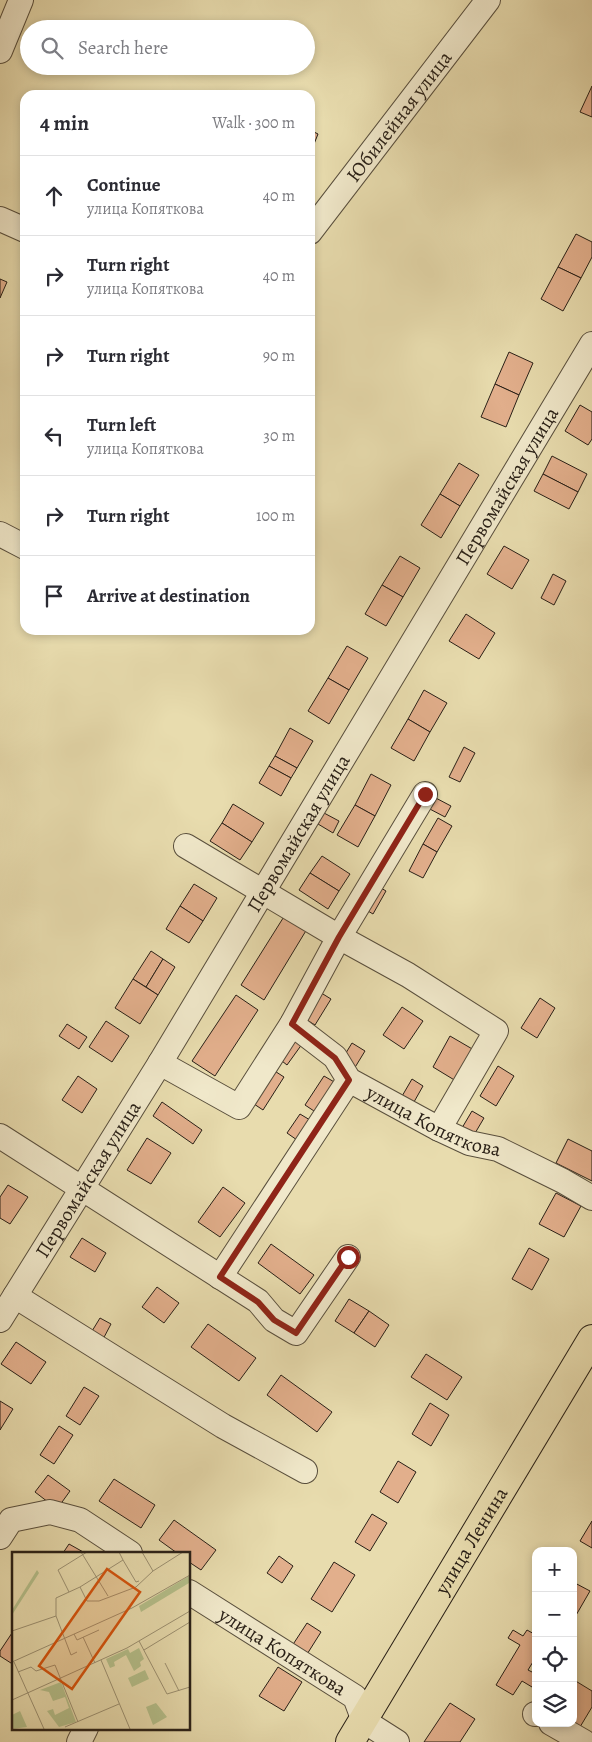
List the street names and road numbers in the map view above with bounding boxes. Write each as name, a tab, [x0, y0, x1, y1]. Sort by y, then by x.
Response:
street label: Юбилейная улица	[340, 44, 458, 187]
street label: Первомайская улица	[449, 401, 565, 570]
street label: Первомайская улица	[240, 748, 357, 917]
street label: улица Копяткова	[361, 1078, 504, 1163]
street label: Первомайская улица	[29, 1095, 147, 1263]
street label: улица Ленина	[428, 1481, 514, 1600]
street label: улица Копяткова	[213, 1600, 352, 1702]

